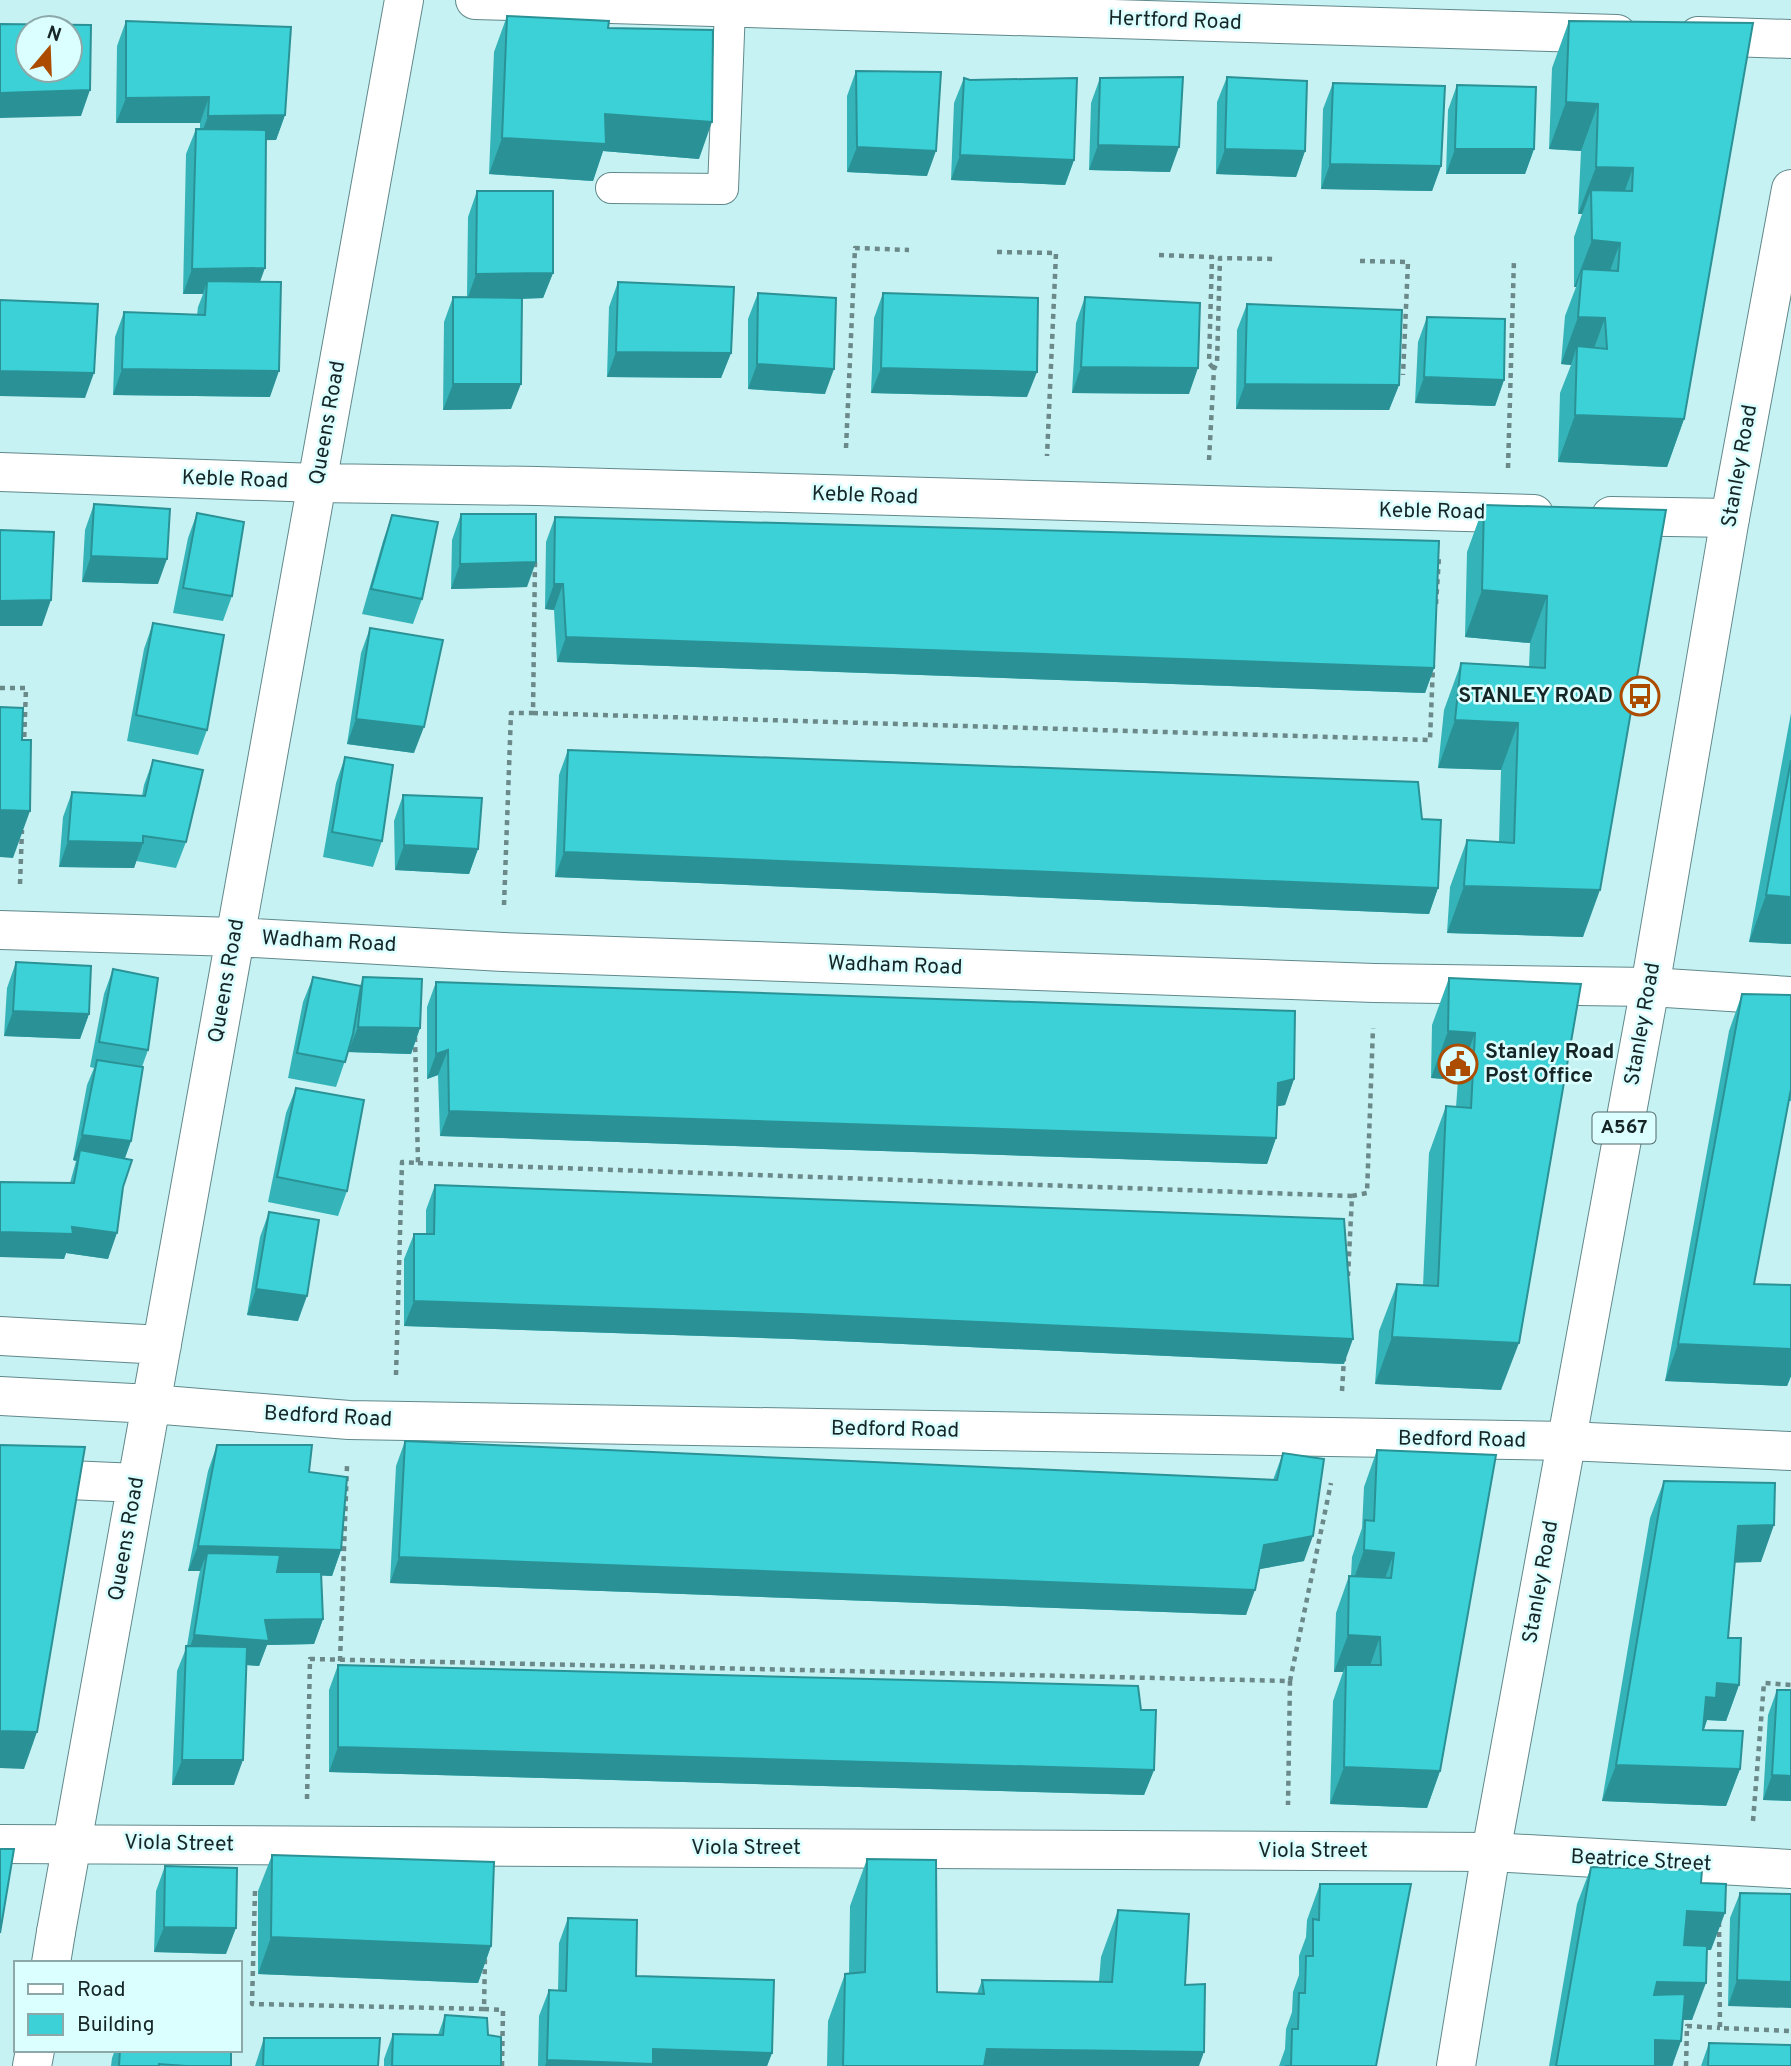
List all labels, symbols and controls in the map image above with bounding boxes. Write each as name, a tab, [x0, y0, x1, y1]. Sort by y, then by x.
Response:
street label: Hertford Road	[1108, 5, 1242, 37]
north arrow	[14, 14, 84, 84]
text: N	[44, 21, 64, 48]
street label: Queens Road	[304, 359, 352, 487]
street label: Stanley Road	[1716, 402, 1764, 530]
street label: Keble Road	[181, 465, 289, 495]
street label: Keble Road	[811, 481, 919, 511]
street label: Keble Road	[1378, 498, 1486, 526]
bus stop icon: STANLEY ROAD	[1619, 675, 1661, 717]
place label: STANLEY ROAD	[1458, 683, 1613, 710]
street label: Queens Road	[203, 917, 251, 1045]
street label: Wadham Road	[261, 925, 397, 959]
street label: Wadham Road	[827, 950, 963, 982]
street label: Stanley Road	[1619, 960, 1667, 1088]
place label: Stanley Road Post Office	[1485, 1039, 1614, 1090]
public building icon: Stanley Road Post Office	[1437, 1043, 1479, 1085]
road number: A567	[1592, 1112, 1656, 1144]
street label: Bedford Road	[263, 1400, 393, 1434]
street label: Bedford Road	[831, 1415, 959, 1445]
street label: Bedford Road	[1398, 1425, 1526, 1455]
street label: Queens Road	[103, 1475, 151, 1603]
street label: Stanley Road	[1517, 1518, 1565, 1646]
street label: Viola Street	[124, 1830, 234, 1858]
street label: Viola Street	[691, 1835, 801, 1862]
street label: Viola Street	[1258, 1838, 1368, 1865]
street label: Beatrice Street	[1570, 1844, 1712, 1878]
legend	[14, 1961, 242, 2052]
text: Road	[77, 1977, 126, 2004]
text: Building	[77, 2012, 155, 2039]

